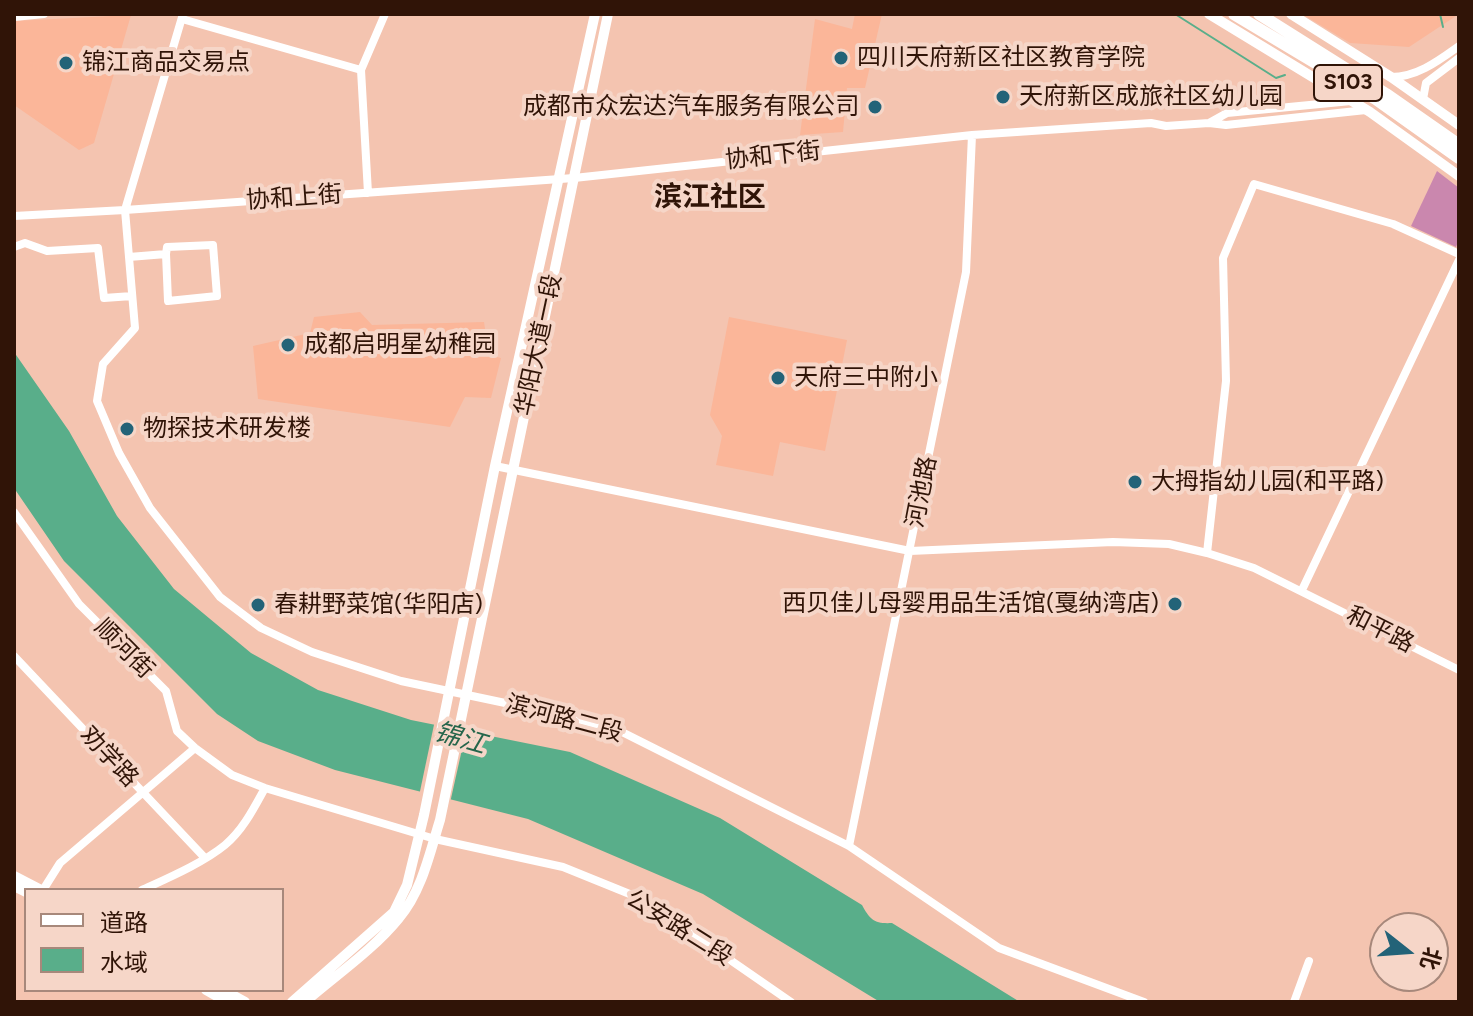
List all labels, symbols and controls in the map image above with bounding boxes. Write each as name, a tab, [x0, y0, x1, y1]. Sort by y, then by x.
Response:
place label: 四川天府新区社区教育学院	[857, 44, 1145, 72]
place label: 锦江商品交易点	[82, 49, 250, 77]
marker: 四川天府新区社区教育学院	[832, 49, 850, 67]
marker: 锦江商品交易点	[57, 54, 75, 72]
road number: S103	[1314, 65, 1382, 101]
place label: 天府新区成旅社区幼儿园	[1019, 83, 1283, 111]
marker: 天府新区成旅社区幼儿园	[994, 88, 1012, 106]
place label: 成都市众宏达汽车服务有限公司	[523, 93, 859, 121]
marker: 成都市众宏达汽车服务有限公司	[866, 98, 884, 116]
street label: 协和下街	[724, 137, 822, 175]
street label: 协和上街	[245, 180, 343, 216]
district label: 滨江社区	[654, 181, 766, 215]
street label: 华阳大道一段	[510, 272, 568, 418]
place label: 成都启明星幼稚园	[304, 331, 496, 359]
marker: 成都启明星幼稚园	[279, 336, 297, 354]
place label: 天府三中附小	[794, 364, 938, 392]
marker: 天府三中附小	[769, 369, 787, 387]
place label: 物探技术研发楼	[143, 415, 311, 443]
marker: 物探技术研发楼	[118, 420, 136, 438]
street label: 河池路	[901, 454, 943, 530]
place label: 大拇指幼儿园(和平路)	[1151, 468, 1384, 496]
marker: 大拇指幼儿园(和平路)	[1126, 473, 1144, 491]
place label: 西贝佳儿母婴用品生活馆(戛纳湾店)	[782, 590, 1159, 618]
place label: 春耕野菜馆(华阳店)	[274, 591, 483, 619]
marker: 西贝佳儿母婴用品生活馆(戛纳湾店)	[1166, 595, 1184, 613]
marker: 春耕野菜馆(华阳店)	[249, 596, 267, 614]
street label: 和平路	[1341, 601, 1419, 659]
street label: 顺河街	[88, 613, 160, 685]
street label: 滨河路二段	[502, 690, 626, 748]
water label: 锦江	[431, 717, 489, 761]
street label: 劝学路	[74, 721, 144, 793]
street label: 公安路二段	[620, 884, 738, 972]
legend	[24, 888, 284, 992]
text: 道路	[100, 908, 148, 937]
north arrow	[1369, 912, 1449, 992]
text: 北	[1414, 944, 1447, 973]
text: 水域	[100, 948, 148, 977]

